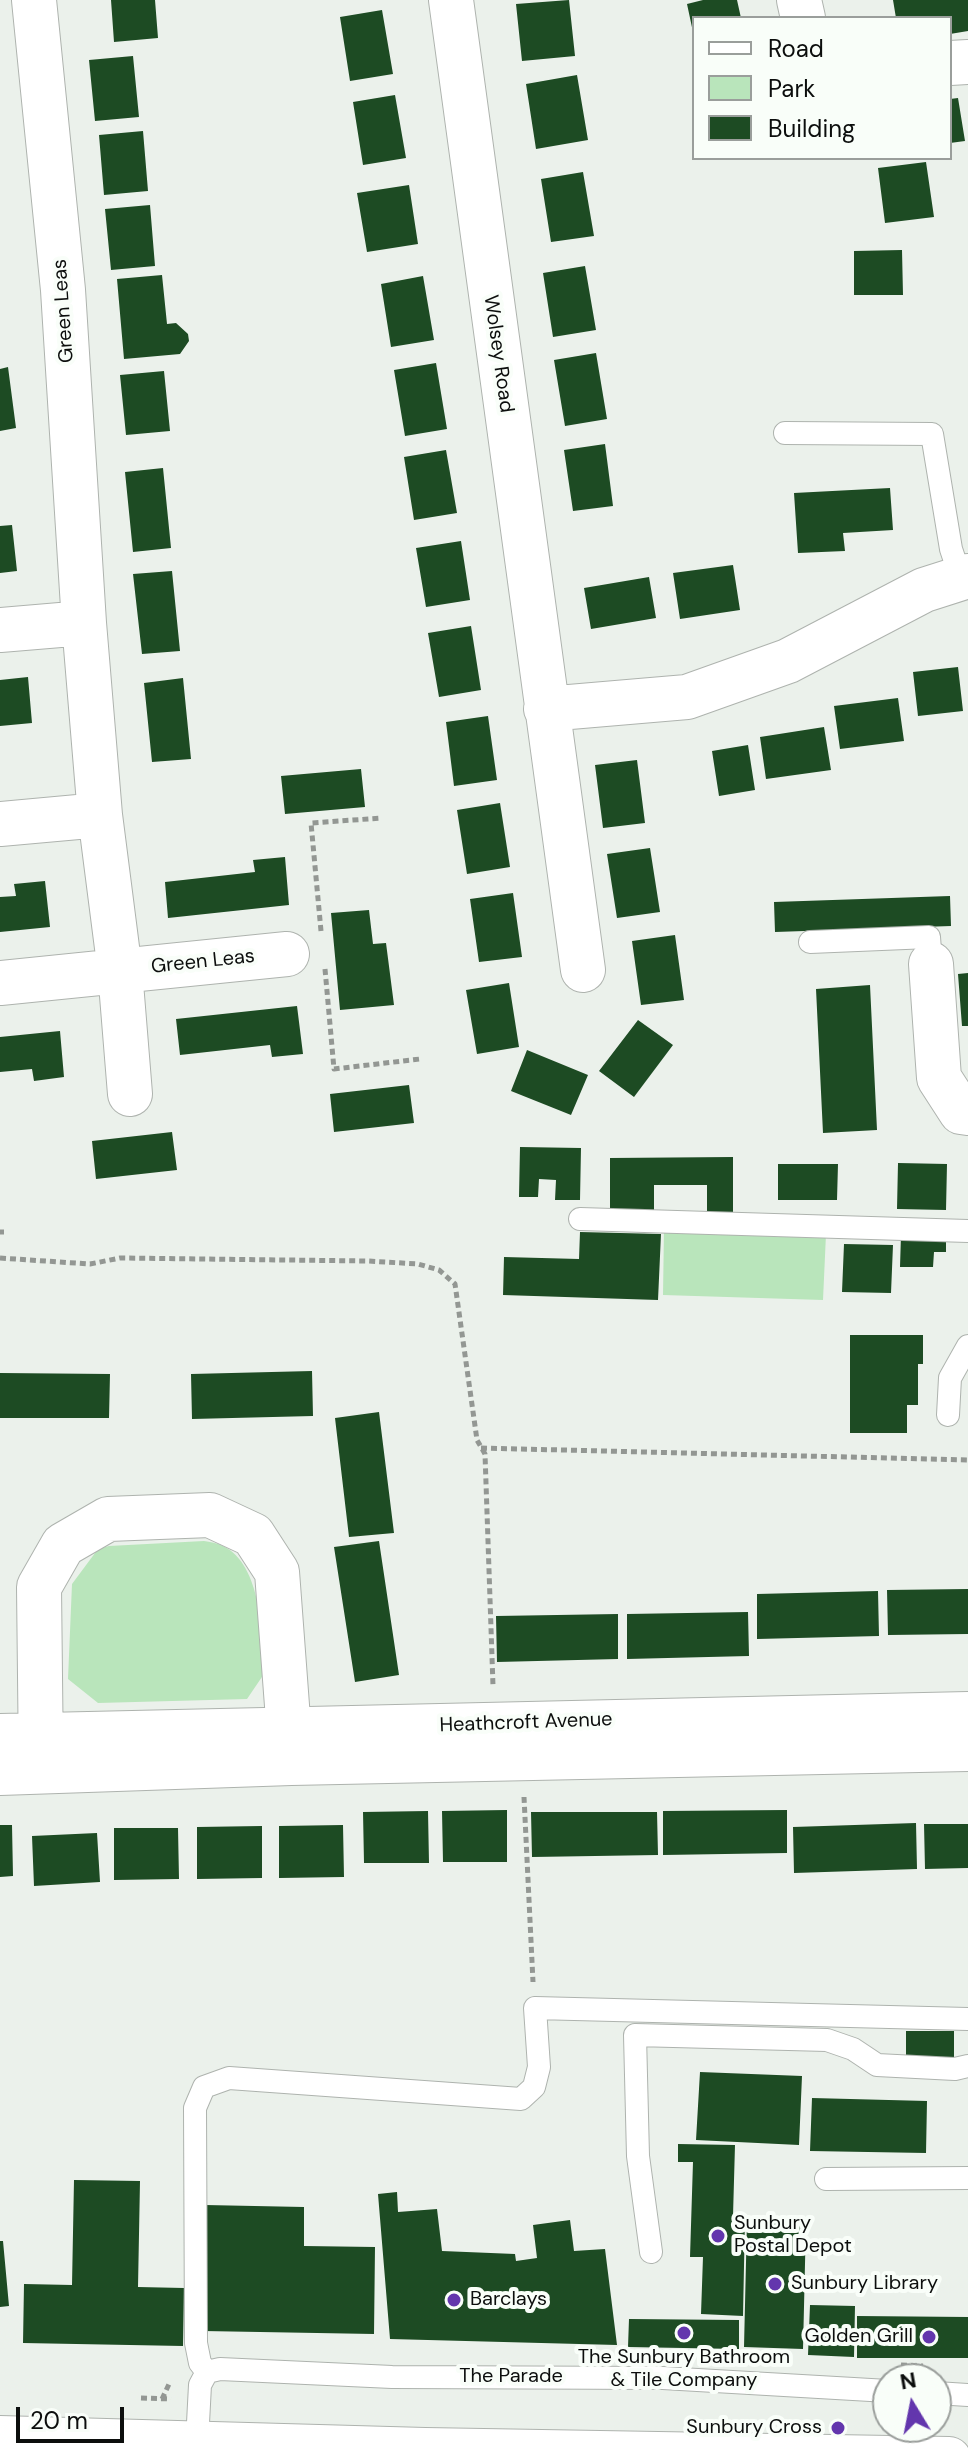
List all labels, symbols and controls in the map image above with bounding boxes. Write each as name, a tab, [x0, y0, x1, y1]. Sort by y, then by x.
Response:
legend	[692, 16, 952, 160]
text: Road	[768, 33, 824, 64]
text: Park	[768, 73, 815, 104]
text: Building	[768, 113, 855, 144]
street label: Green Leas	[48, 258, 80, 364]
street label: Wolsey Road	[478, 294, 518, 414]
street label: Green Leas	[150, 945, 256, 979]
street label: Heathcroft Avenue	[439, 1708, 613, 1738]
place label: Sunbury Postal Depot	[734, 2212, 852, 2259]
marker: Sunbury Postal Depot	[709, 2227, 727, 2245]
place label: Sunbury Library	[791, 2272, 938, 2296]
marker: Sunbury Library	[766, 2275, 784, 2293]
place label: Barclays	[470, 2288, 547, 2312]
marker: Barclays	[445, 2291, 463, 2309]
marker: The Sunbury Bathroom & Tile Company	[675, 2324, 693, 2342]
place label: Golden Grill	[805, 2325, 913, 2349]
marker: Golden Grill	[920, 2328, 938, 2346]
place label: The Sunbury Bathroom & Tile Company	[578, 2346, 790, 2393]
north arrow	[872, 2363, 952, 2443]
street label: The Parade	[459, 2365, 563, 2389]
text: N	[898, 2365, 919, 2397]
scale bar	[20, 2391, 128, 2441]
text: 20 m	[30, 2405, 88, 2436]
place label: Sunbury Cross	[686, 2416, 822, 2440]
marker: Sunbury Cross	[829, 2419, 847, 2437]

